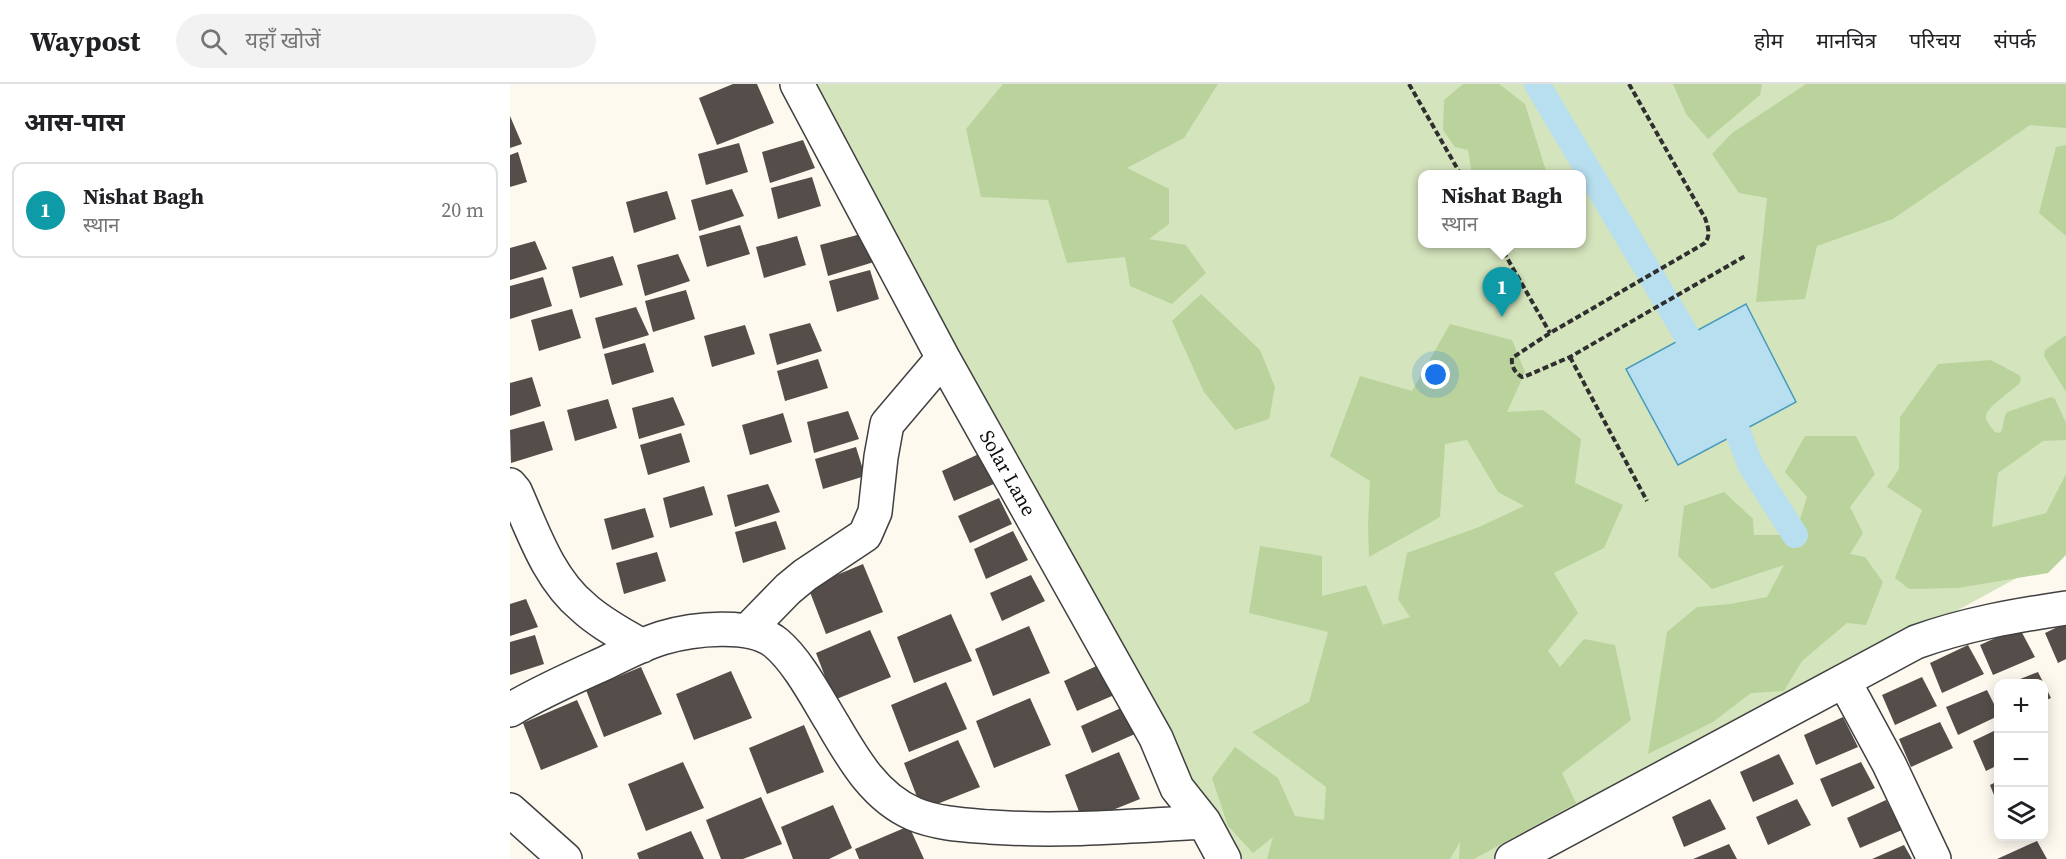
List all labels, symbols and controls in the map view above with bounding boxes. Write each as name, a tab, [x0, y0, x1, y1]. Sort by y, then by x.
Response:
search box	[176, 14, 596, 68]
text: Waypost	[30, 22, 140, 60]
icon: search	[197, 25, 230, 58]
text: यहाँ खोजें	[245, 25, 321, 55]
text: होम	[1754, 26, 1783, 55]
text: मानचित्र	[1816, 26, 1876, 55]
text: परिचय	[1909, 26, 1961, 55]
text: संपर्क	[1994, 26, 2036, 55]
text: आस-पास	[24, 104, 125, 140]
popup	[1418, 170, 1586, 248]
text: Nishat Bagh	[1442, 180, 1562, 210]
text: Nishat Bagh	[83, 181, 204, 211]
text: 1	[40, 196, 51, 224]
text: 20 m	[441, 196, 484, 224]
text: स्थान	[1442, 210, 1478, 238]
text: स्थान	[83, 211, 119, 239]
pin: 1	[1482, 268, 1522, 317]
your location	[1421, 360, 1450, 389]
street label: Solar Lane	[973, 425, 1043, 521]
map controls	[1994, 679, 2048, 841]
button: +	[1994, 679, 2048, 733]
button: −	[1994, 733, 2048, 787]
button: layers	[1994, 787, 2048, 841]

